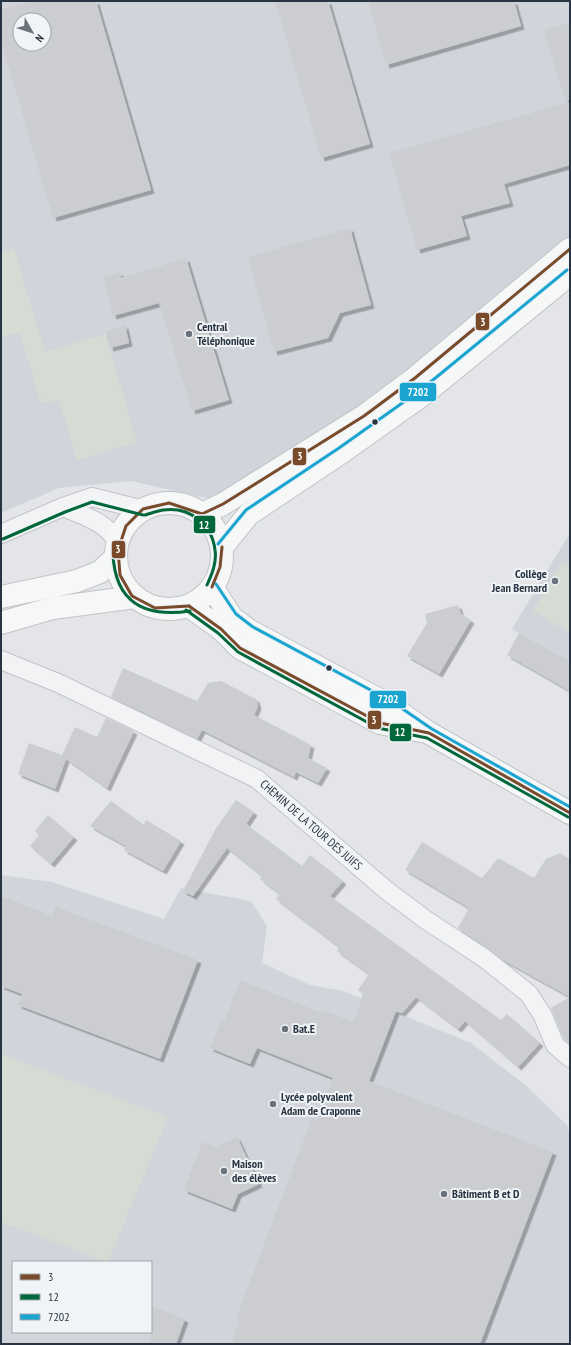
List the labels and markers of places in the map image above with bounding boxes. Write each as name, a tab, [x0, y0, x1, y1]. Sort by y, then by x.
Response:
place label: Central Téléphonique	[197, 319, 255, 348]
marker: Central Téléphonique	[184, 329, 194, 339]
unlabelled marker	[370, 417, 380, 427]
place label: Collège Jean Bernard	[491, 566, 547, 595]
marker: Collège Jean Bernard	[550, 576, 560, 586]
unlabelled marker	[324, 663, 334, 673]
place label: Bat.E	[293, 1021, 315, 1036]
marker: Bat.E	[280, 1024, 290, 1034]
place label: Lycée polyvalent Adam de Craponne	[280, 1089, 361, 1118]
marker: Lycée polyvalent Adam de Craponne	[268, 1099, 278, 1109]
place label: Maison des élèves	[232, 1156, 276, 1185]
marker: Maison des élèves	[219, 1166, 229, 1176]
place label: Bâtiment B et D	[452, 1186, 520, 1201]
marker: Bâtiment B et D	[439, 1189, 449, 1199]

